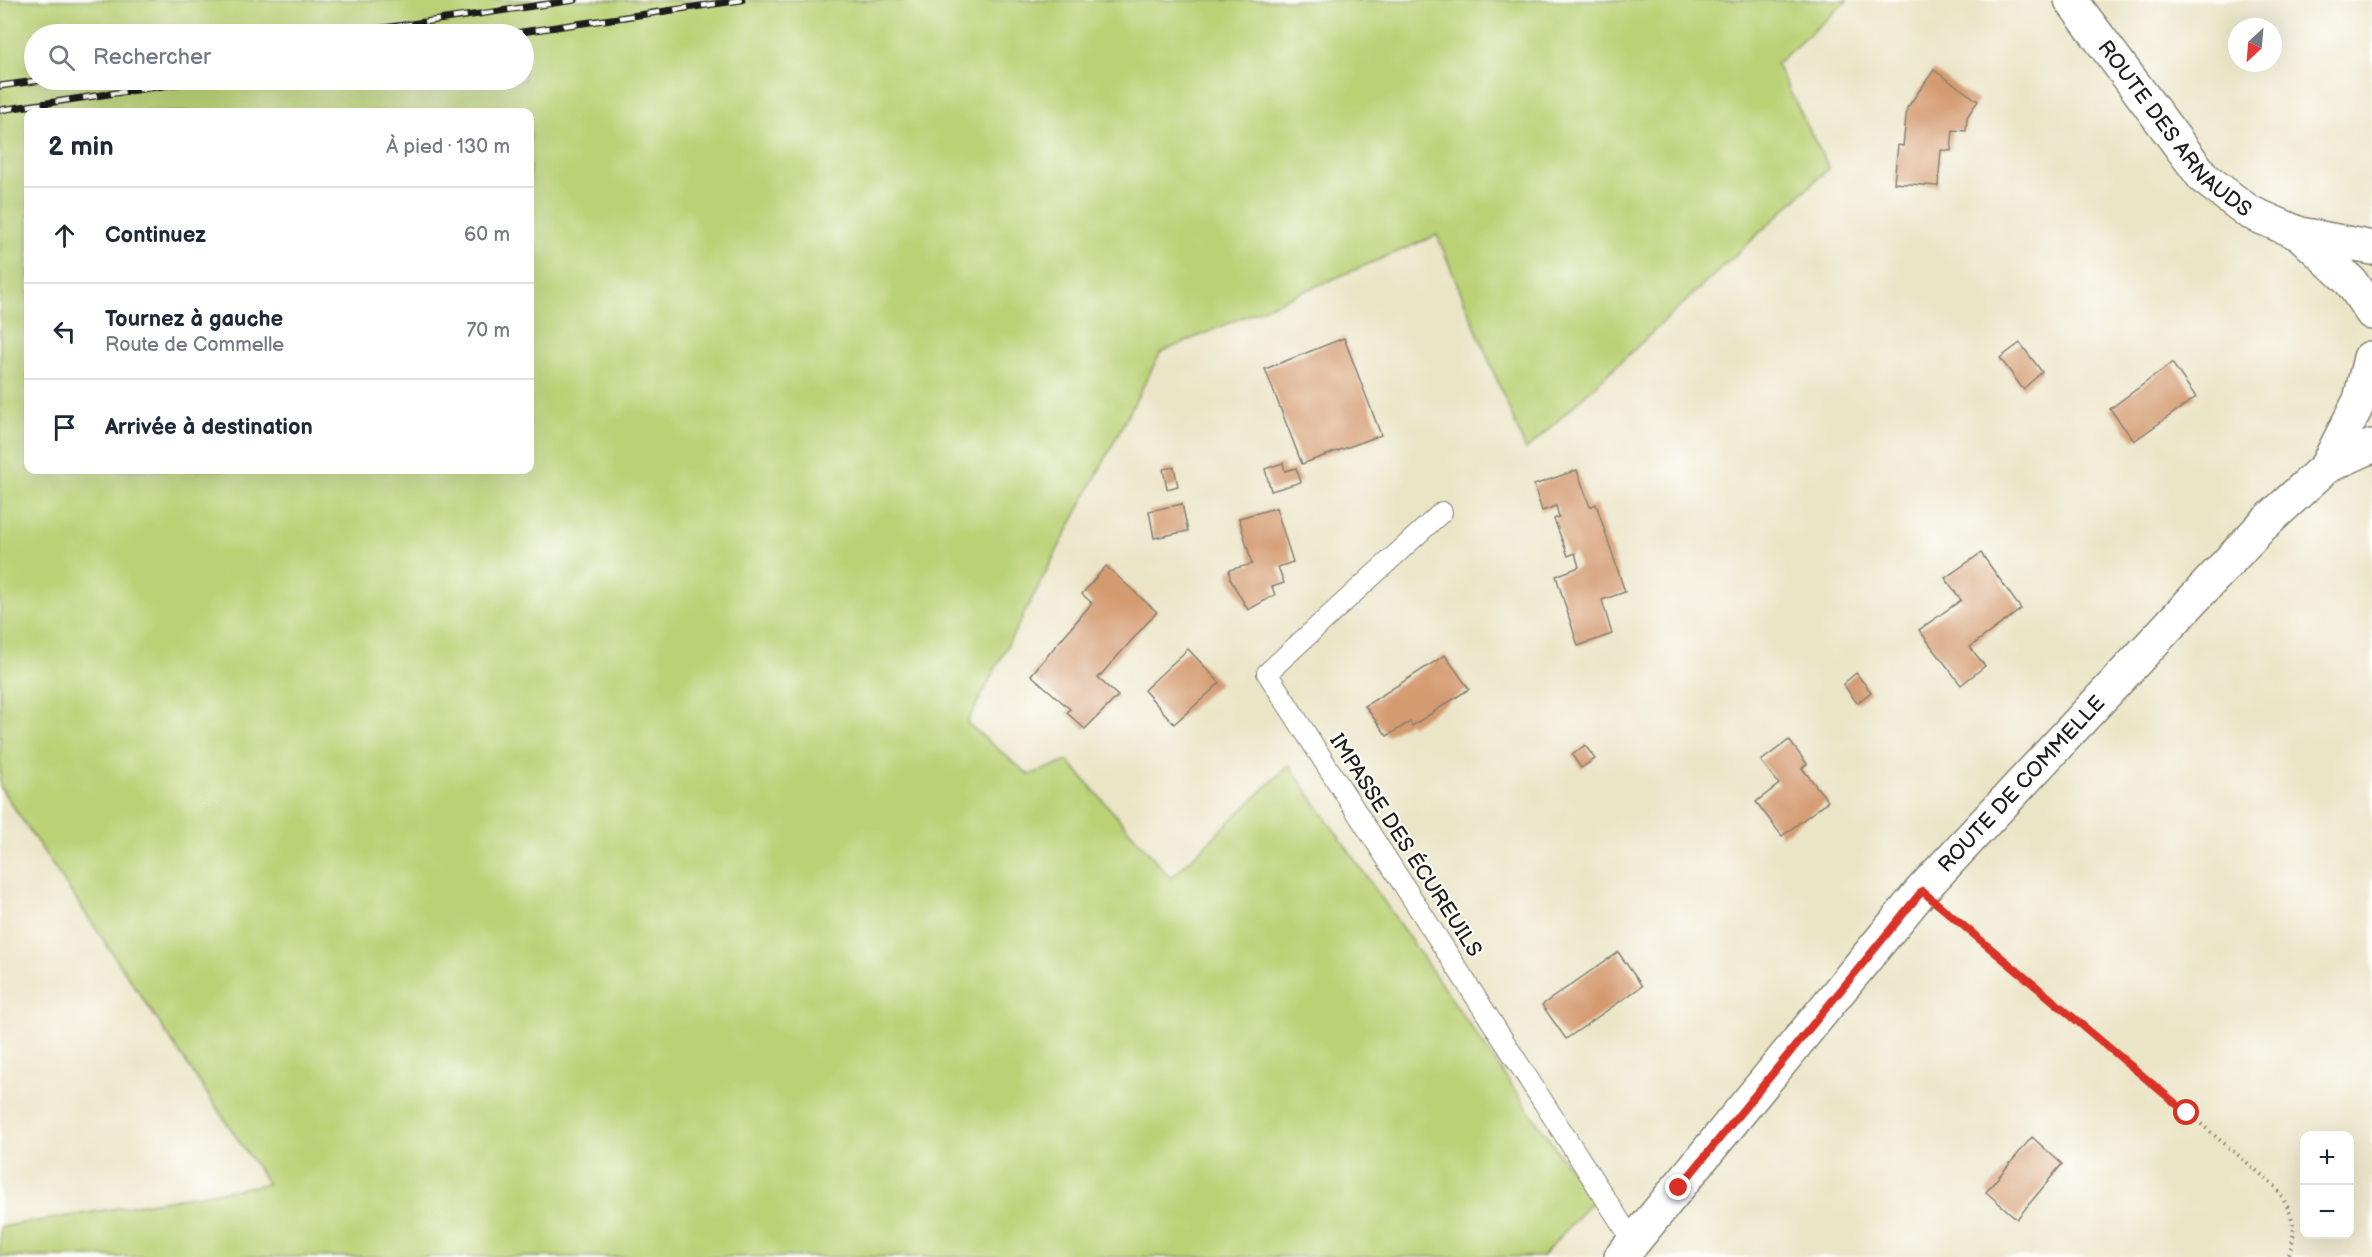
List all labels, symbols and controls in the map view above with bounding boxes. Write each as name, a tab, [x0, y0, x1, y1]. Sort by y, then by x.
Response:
north arrow	[2228, 18, 2282, 72]
search box	[24, 24, 534, 90]
street label: ROUTE DES ARNAUDS	[2093, 36, 2256, 222]
icon: search	[45, 41, 78, 74]
text: Rechercher	[93, 44, 211, 71]
text: 2 min	[48, 132, 114, 163]
text: À pied · 130 m	[386, 135, 510, 159]
icon: ahead	[48, 219, 81, 252]
text: Continuez	[105, 222, 206, 249]
text: 60 m	[464, 223, 510, 247]
text: Tournez à gauche	[105, 306, 283, 333]
icon: left	[48, 315, 81, 348]
text: 70 m	[466, 319, 510, 343]
text: Route de Commelle	[105, 333, 284, 357]
icon: arrive	[48, 411, 81, 444]
text: Arrivée à destination	[105, 414, 313, 441]
street label: ROUTE DE COMMELLE	[1933, 691, 2110, 878]
street label: IMPASSE DES ÉCUREUILS	[1324, 729, 1487, 961]
route start	[2173, 1099, 2199, 1125]
map controls	[2300, 1131, 2354, 1239]
button: +	[2300, 1131, 2354, 1185]
route end	[1665, 1174, 1691, 1200]
button: −	[2300, 1185, 2354, 1239]

